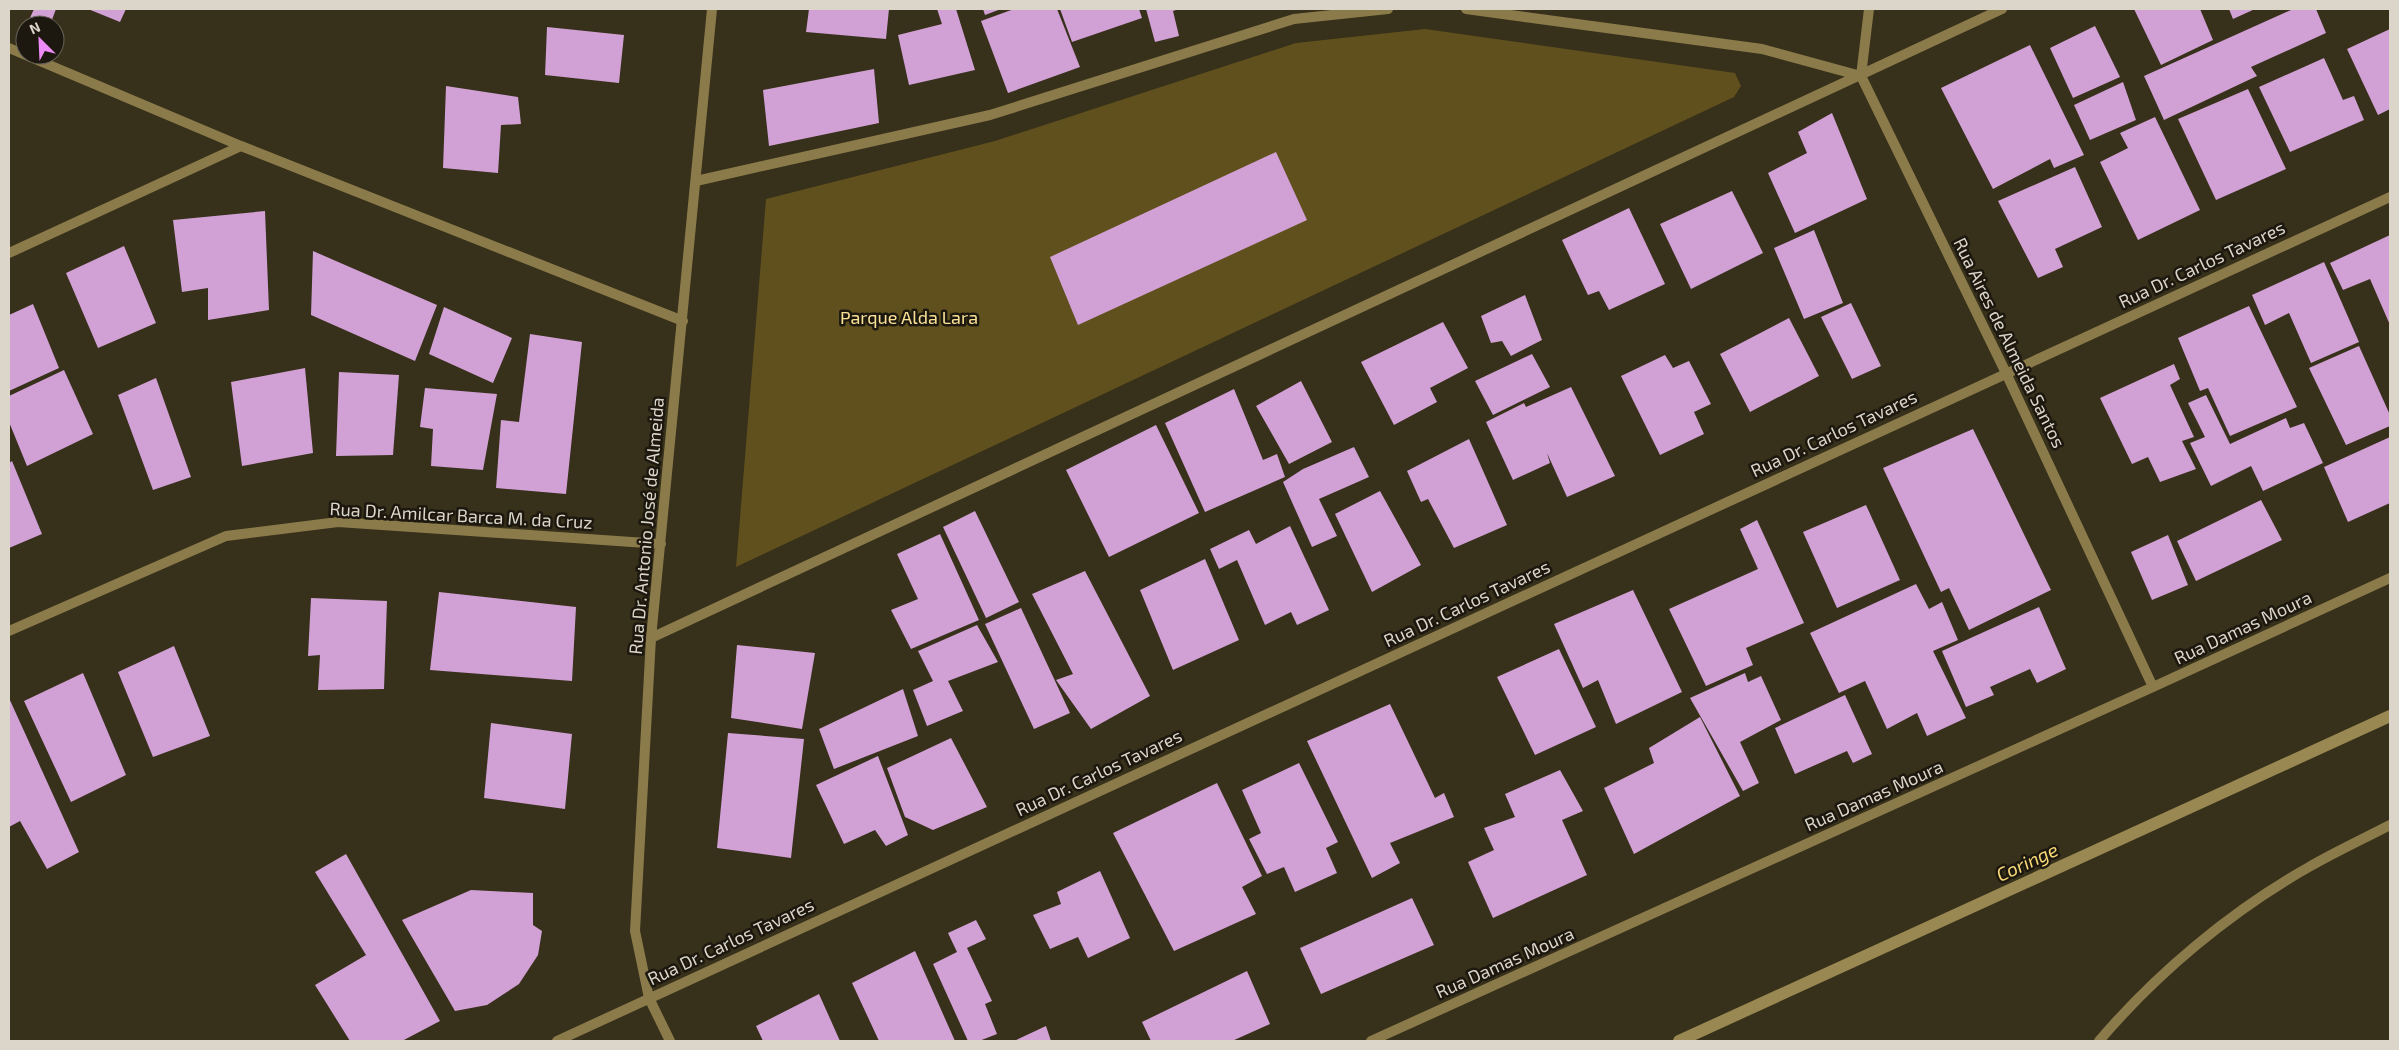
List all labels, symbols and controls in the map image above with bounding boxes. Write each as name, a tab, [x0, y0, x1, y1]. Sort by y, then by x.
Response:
north arrow	[15, 15, 65, 65]
text: N	[26, 18, 43, 37]
street label: Rua Dr. Carlos Tavares	[2115, 216, 2288, 312]
street label: Rua Aires de Almeida Santos	[1949, 234, 2070, 451]
park label: Parque Alda Lara	[840, 306, 978, 328]
street label: Rua Dr. Carlos Tavares	[1747, 385, 1920, 481]
street label: Rua Dr. Antonio José de Almeida	[624, 396, 668, 655]
street label: Rua Dr. Amilcar Barca M. da Cruz	[329, 497, 593, 533]
street label: Rua Dr. Carlos Tavares	[1380, 555, 1553, 651]
street label: Rua Damas Moura	[2170, 586, 2315, 669]
street label: Rua Dr. Carlos Tavares	[1012, 724, 1185, 820]
street label: Rua Damas Moura	[1801, 755, 1946, 835]
water label: Coringe	[1992, 837, 2061, 886]
street label: Rua Dr. Carlos Tavares	[644, 893, 817, 989]
street label: Rua Damas Moura	[1432, 922, 1577, 1002]

